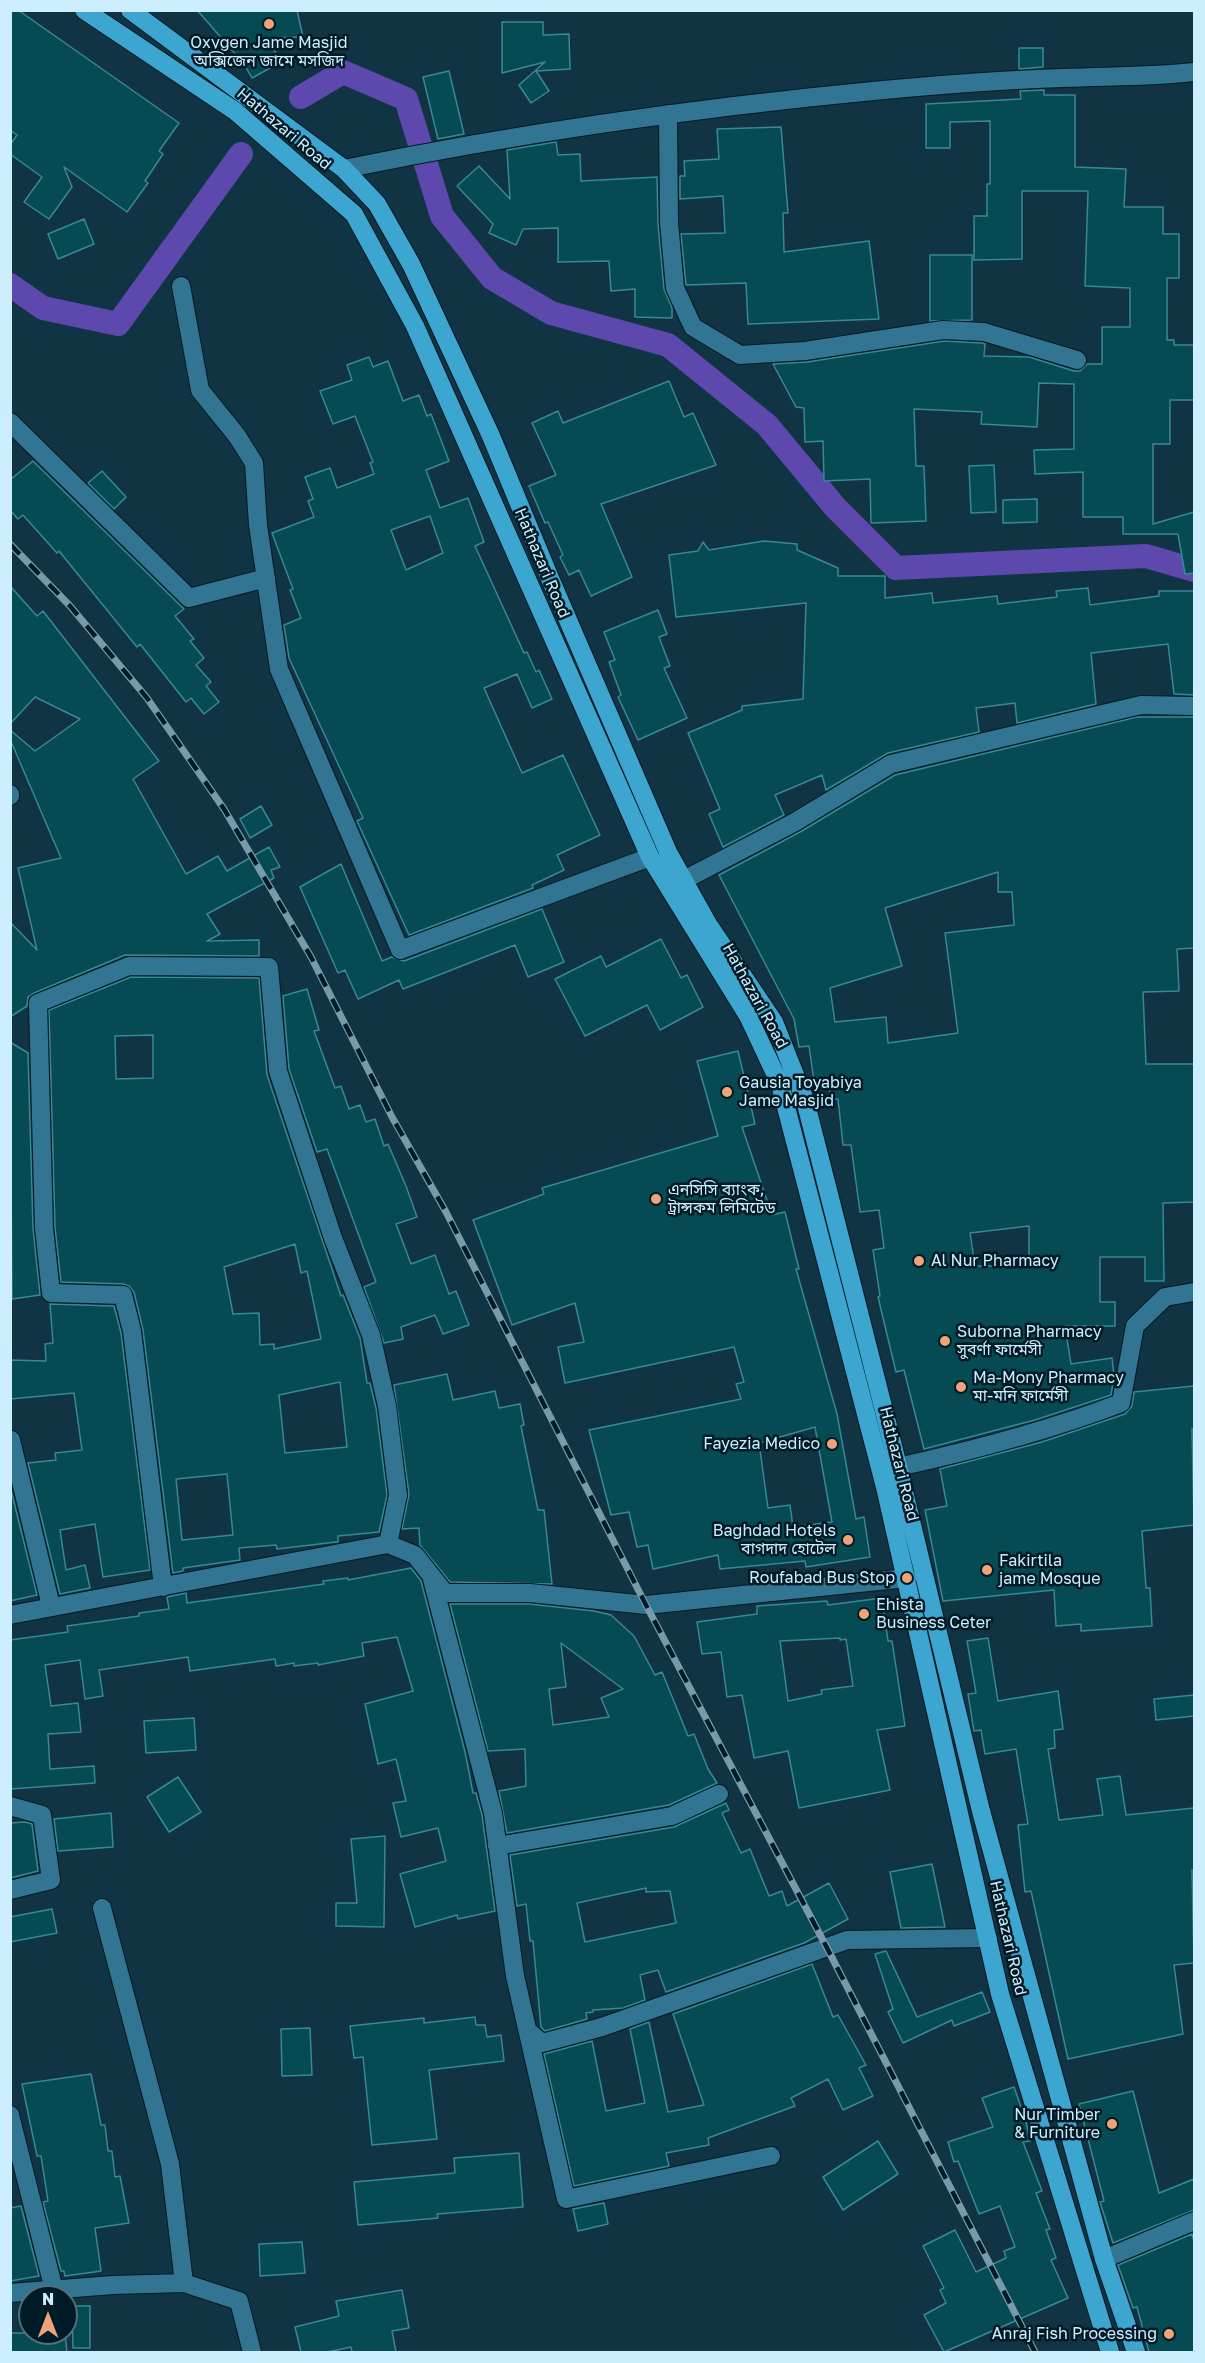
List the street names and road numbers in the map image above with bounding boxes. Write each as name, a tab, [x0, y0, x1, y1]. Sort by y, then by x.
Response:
street label: Hathazari Road	[233, 84, 335, 174]
street label: Hathazari Road	[510, 505, 574, 621]
street label: Hathazari Road	[718, 940, 792, 1052]
street label: Hathazari Road	[876, 1405, 922, 1523]
street label: Hathazari Road	[985, 1879, 1031, 1997]

